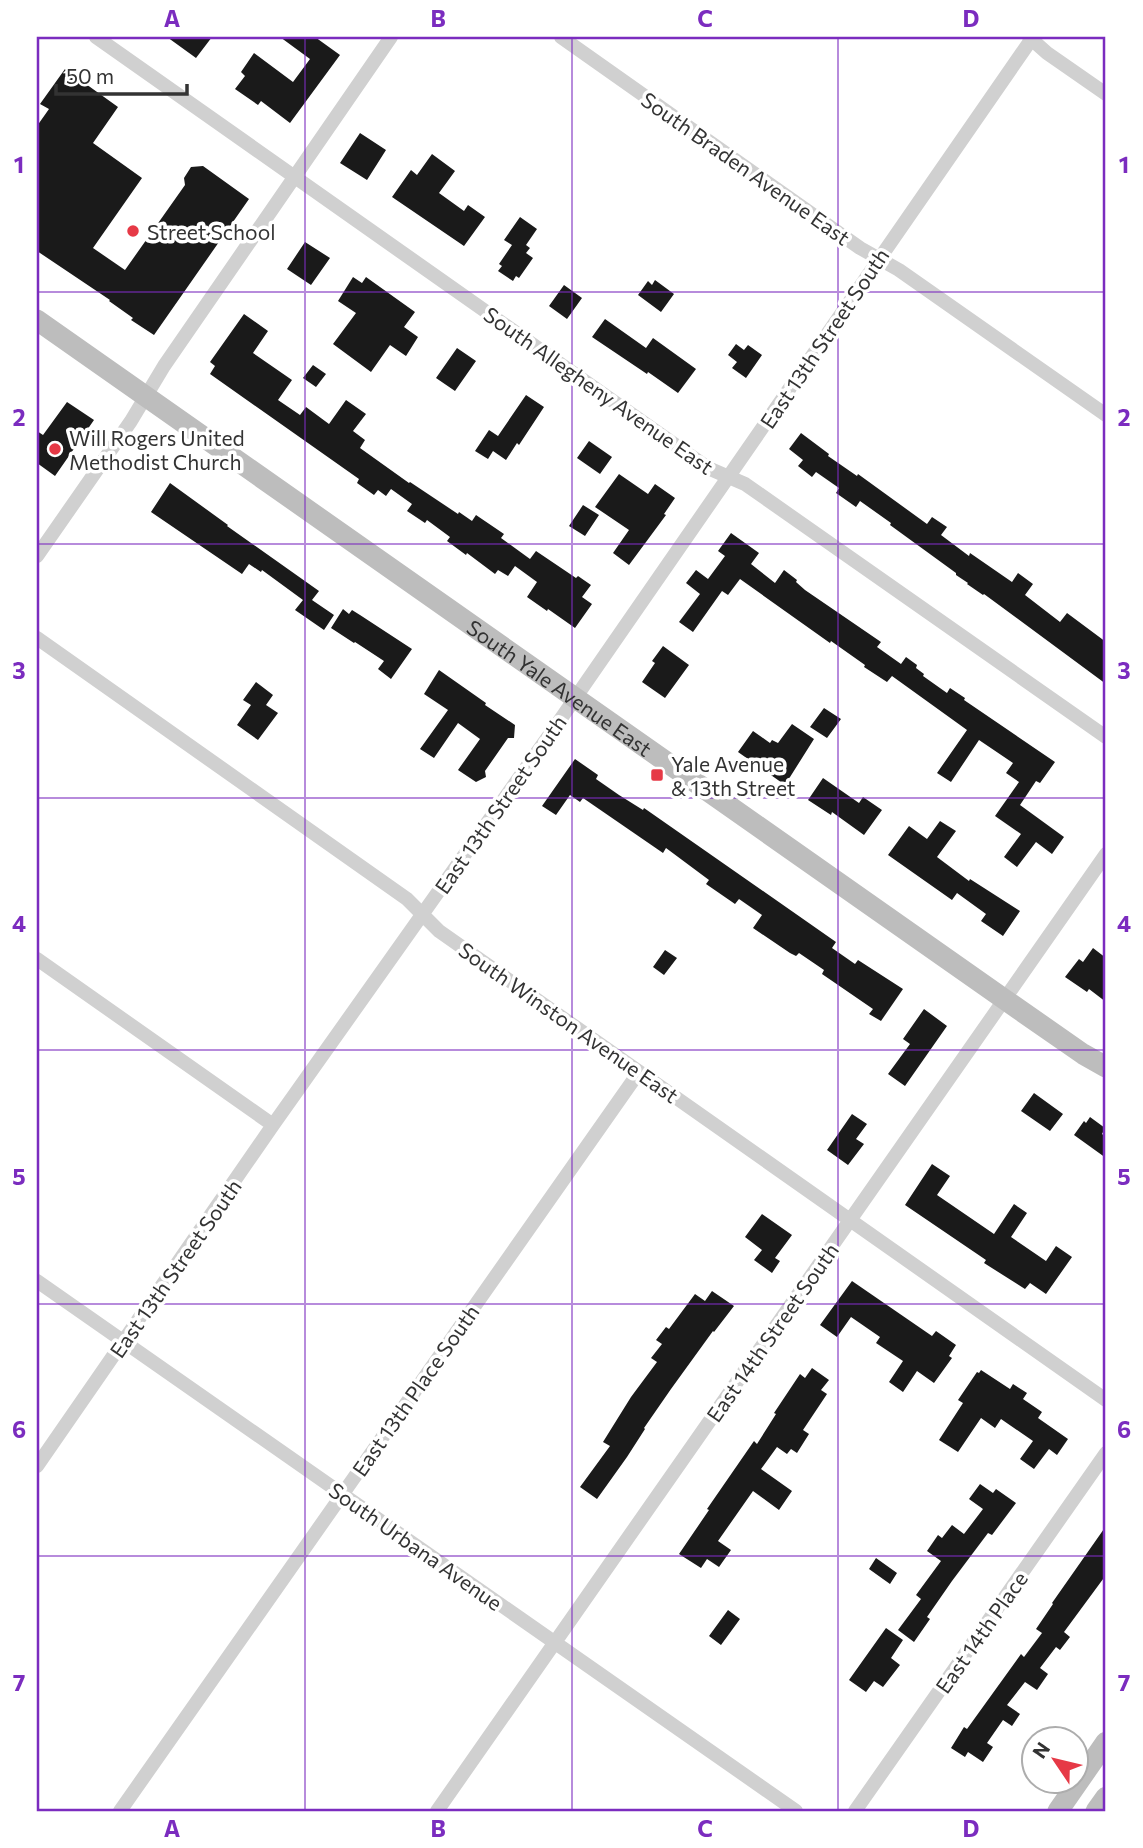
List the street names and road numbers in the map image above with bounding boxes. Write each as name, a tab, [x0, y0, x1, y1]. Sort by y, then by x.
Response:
street label: South Braden Avenue East	[637, 86, 855, 250]
street label: East 13th Street South	[754, 243, 894, 433]
street label: South Allegheny Avenue East	[480, 301, 718, 479]
street label: South Yale Avenue East	[463, 614, 657, 761]
street label: East 13th Street South	[429, 710, 571, 898]
street label: South Winston Avenue East	[454, 937, 684, 1107]
street label: East 13th Street South	[104, 1174, 246, 1362]
street label: East 14th Street South	[701, 1238, 843, 1426]
street label: East 13th Place South	[346, 1300, 484, 1480]
street label: South Urbana Avenue	[325, 1477, 507, 1615]
street label: East 14th Place	[930, 1566, 1032, 1698]

